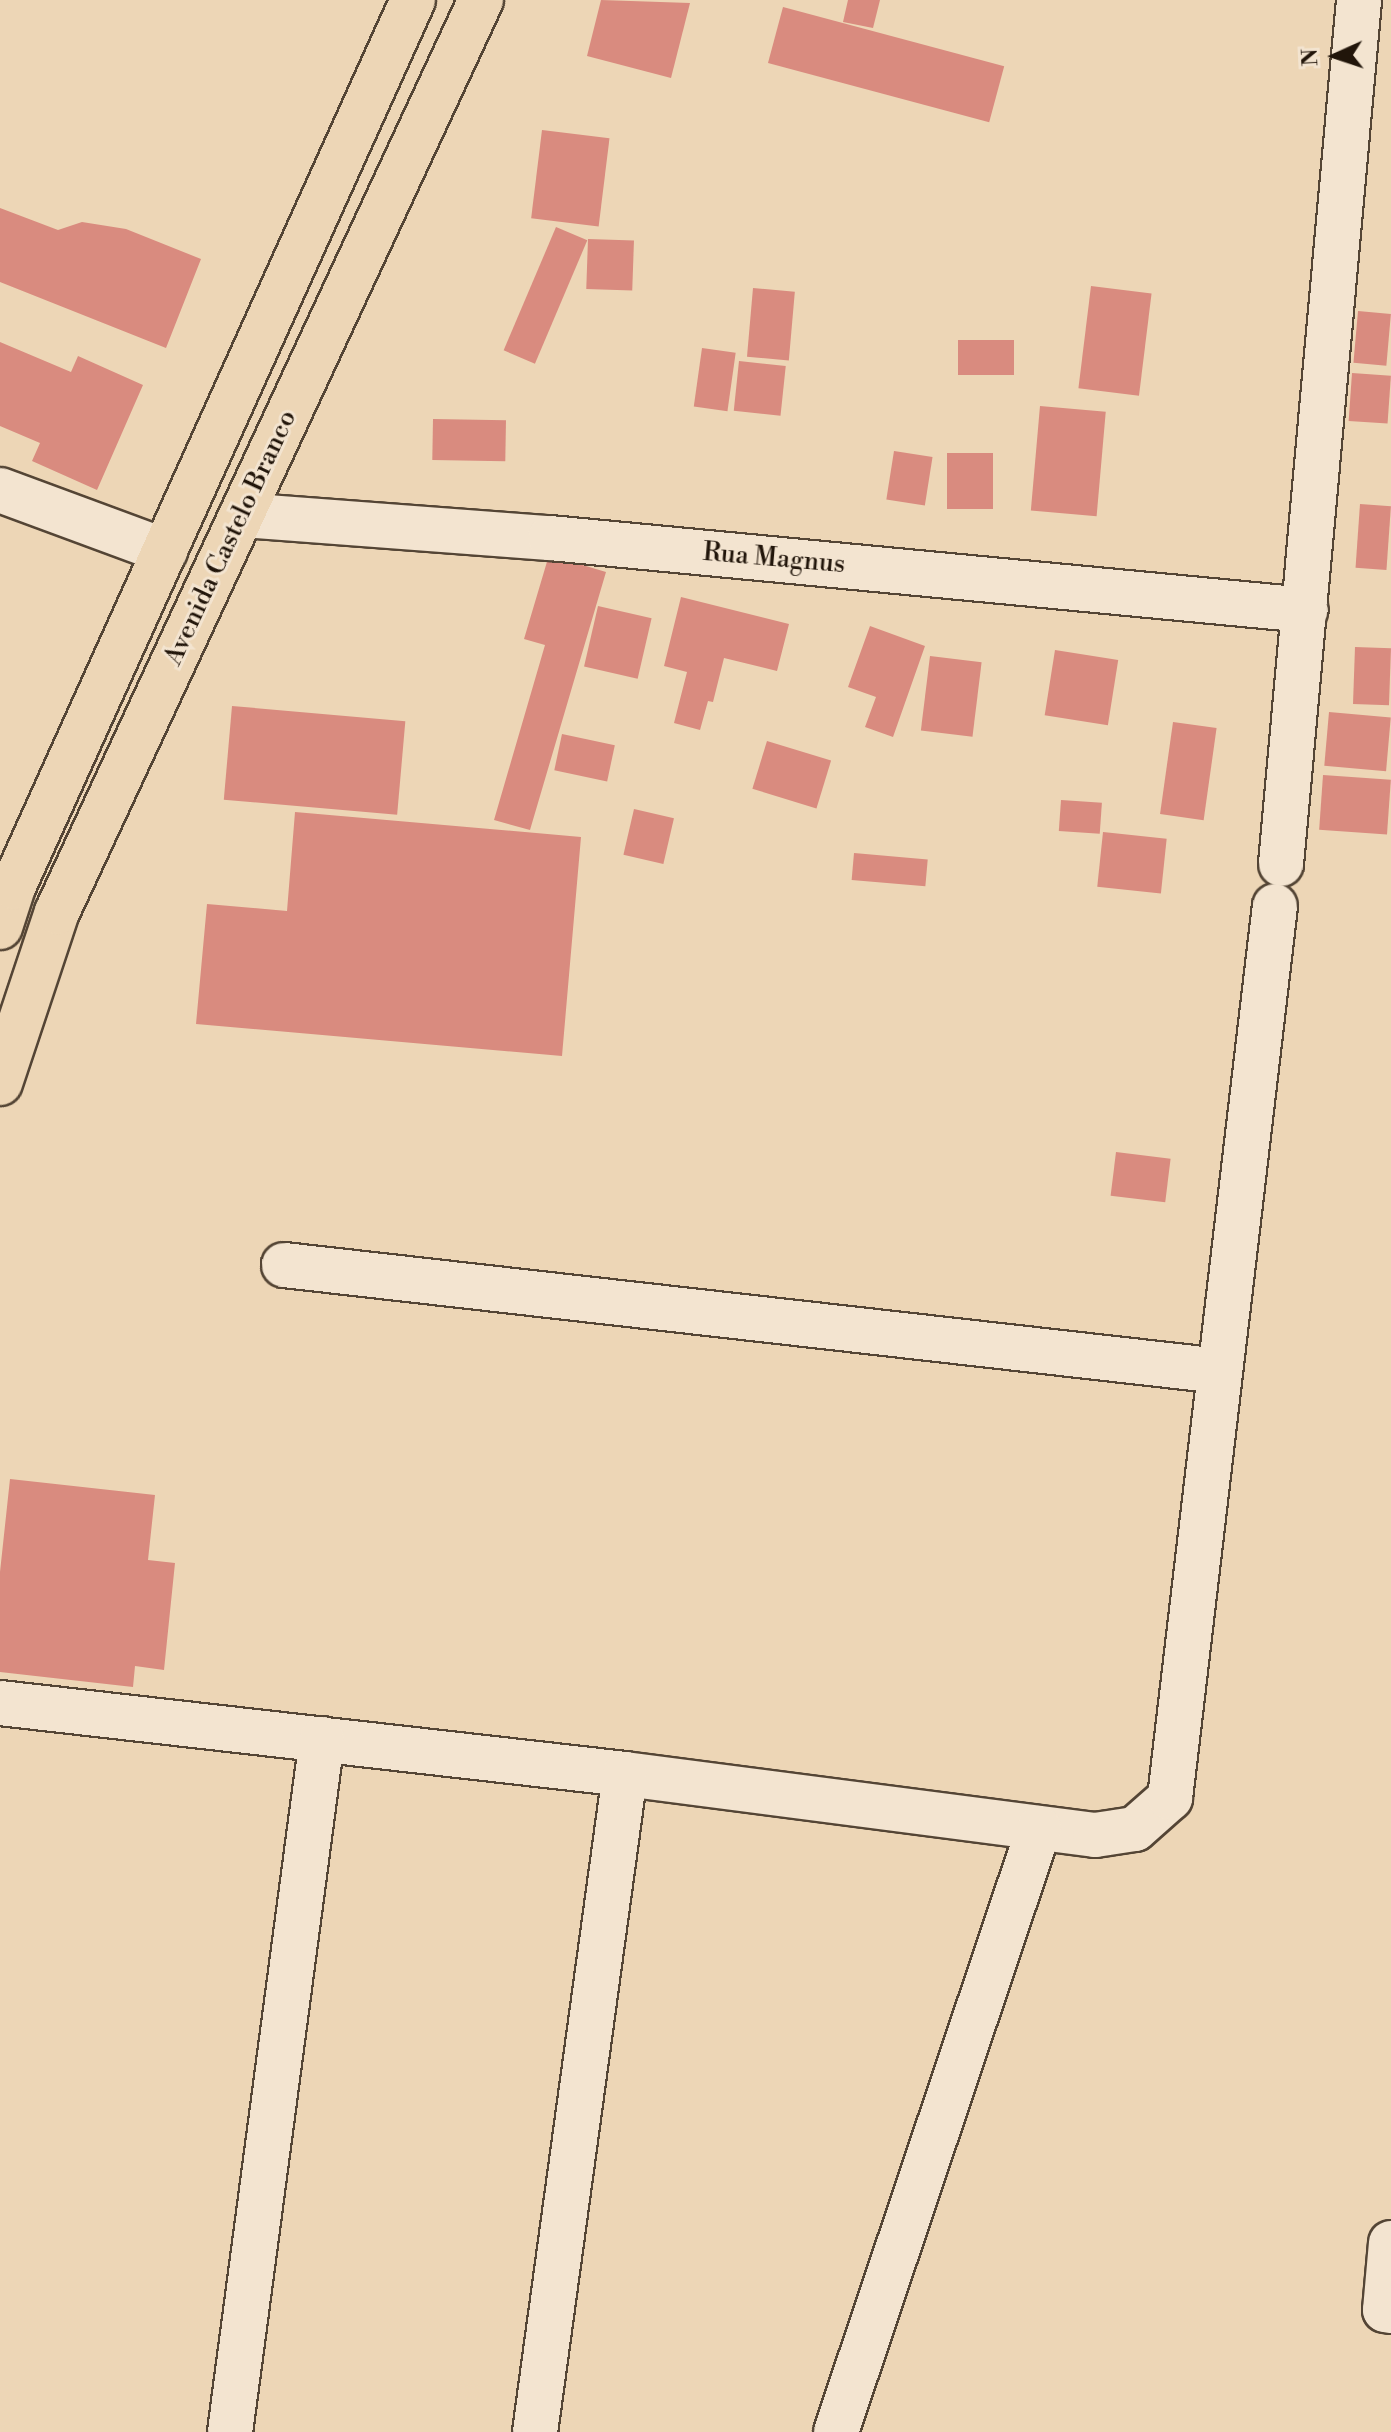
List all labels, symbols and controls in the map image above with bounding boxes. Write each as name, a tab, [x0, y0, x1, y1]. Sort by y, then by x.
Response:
north arrow	[1295, 16, 1375, 96]
text: N	[1297, 48, 1324, 67]
street label: Avenida Castelo Branco	[158, 406, 304, 670]
street label: Rua Magnus	[702, 537, 846, 581]

